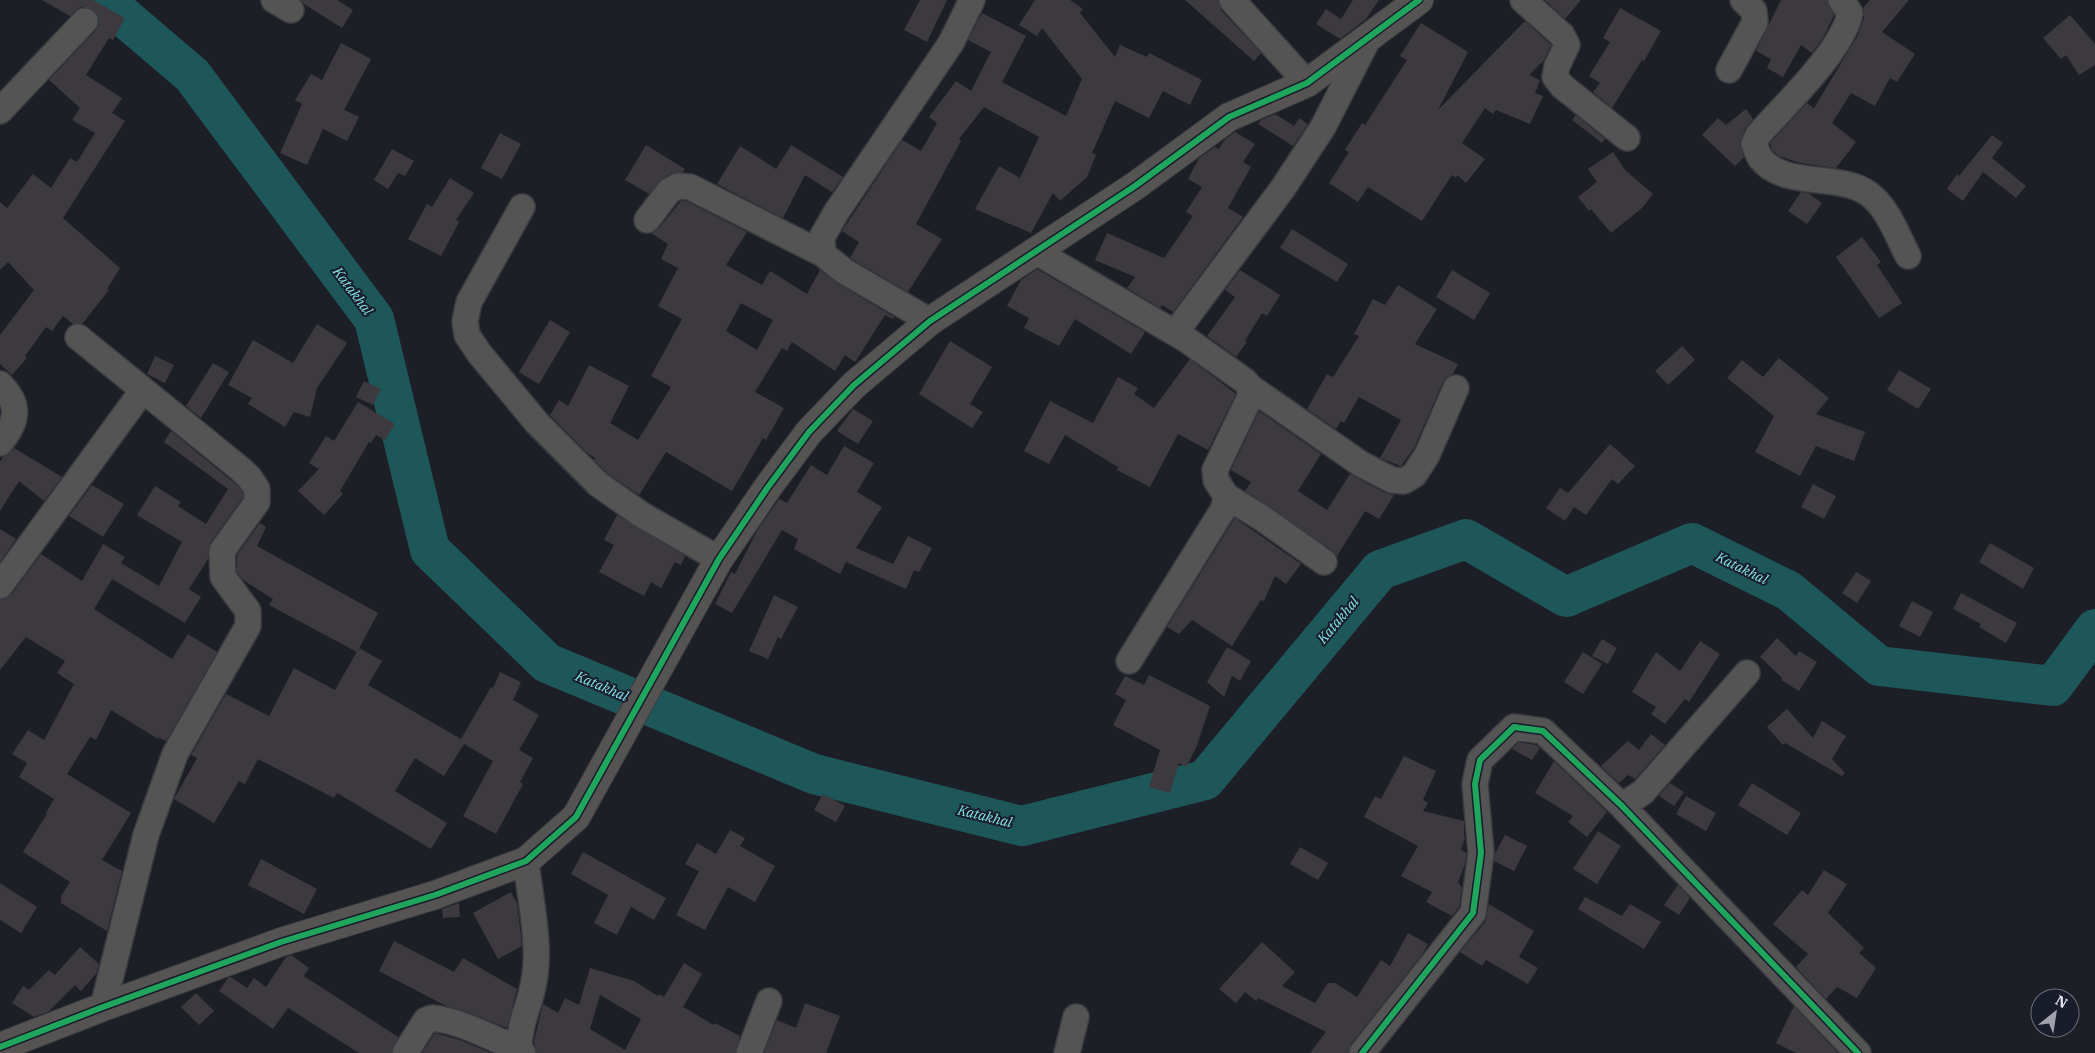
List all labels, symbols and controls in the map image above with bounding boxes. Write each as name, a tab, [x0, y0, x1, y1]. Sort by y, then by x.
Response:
water label: Katakhal	[329, 263, 378, 319]
water label: Katakhal	[1712, 547, 1772, 589]
water label: Katakhal	[1313, 592, 1363, 648]
water label: Katakhal	[572, 666, 632, 706]
water label: Katakhal	[955, 800, 1015, 832]
north arrow	[2030, 988, 2080, 1038]
text: N	[2052, 991, 2071, 1012]

